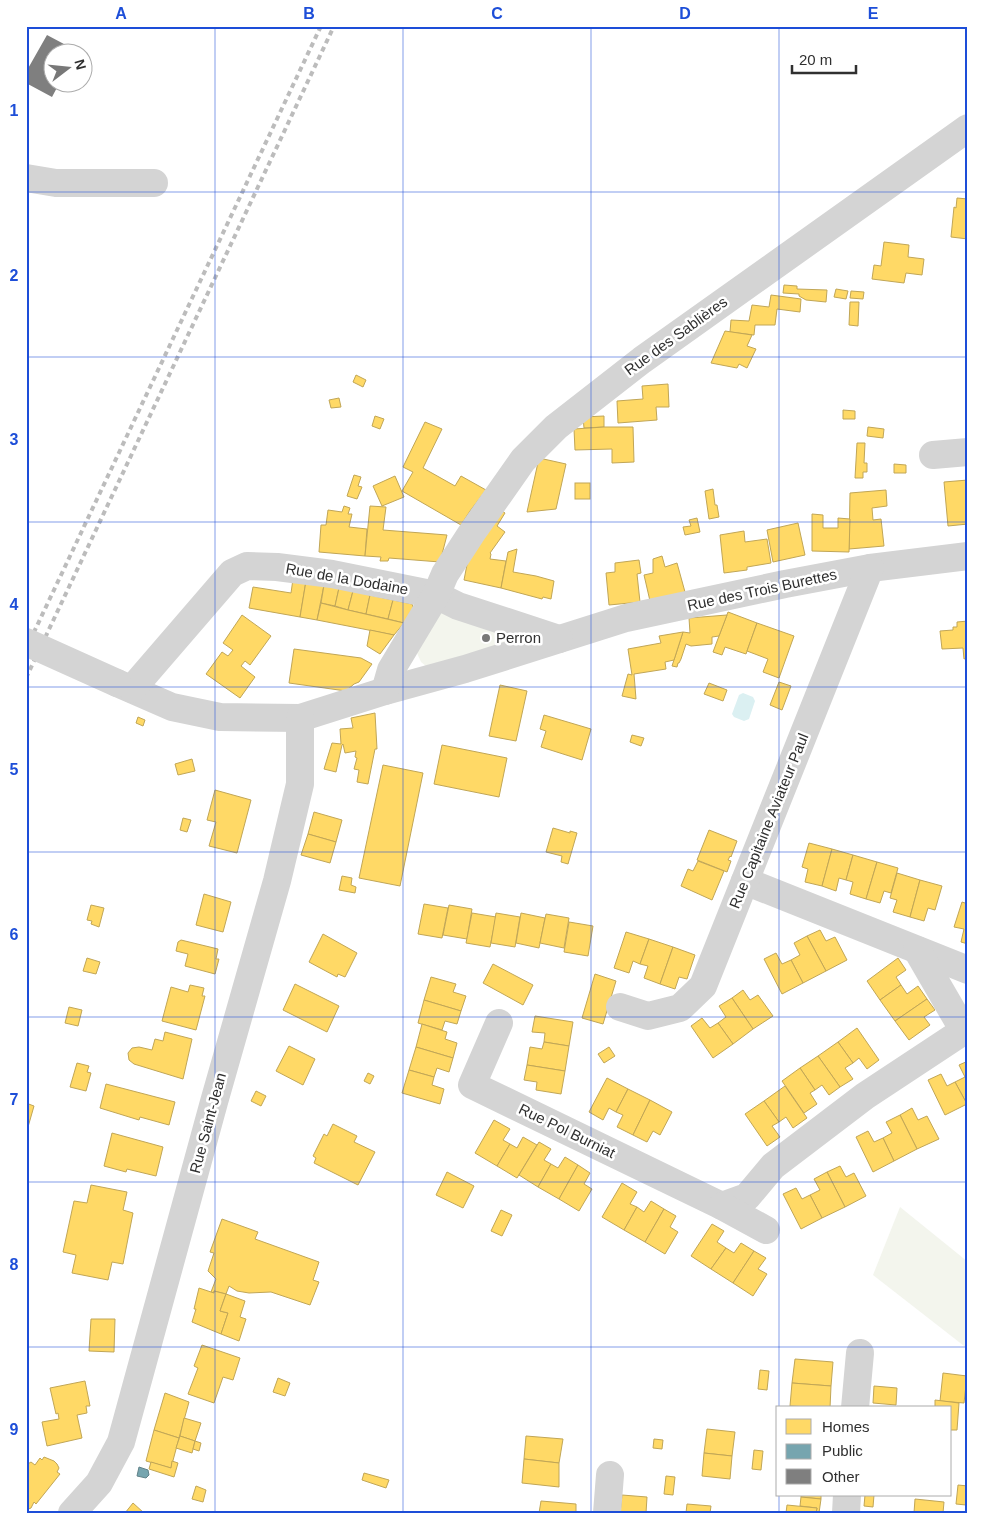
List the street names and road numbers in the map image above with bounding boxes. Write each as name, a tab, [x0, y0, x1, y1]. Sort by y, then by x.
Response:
street label: Rue des Sablières	[621, 293, 730, 378]
street label: Rue de la Dodaine	[284, 559, 410, 598]
street label: Rue des Trois Burettes	[686, 565, 838, 614]
street label: Rue Capitaine Aviateur Paul	[726, 731, 812, 911]
street label: Rue Saint-Jean	[186, 1071, 229, 1175]
street label: Rue Pol Burniat	[516, 1100, 619, 1162]

